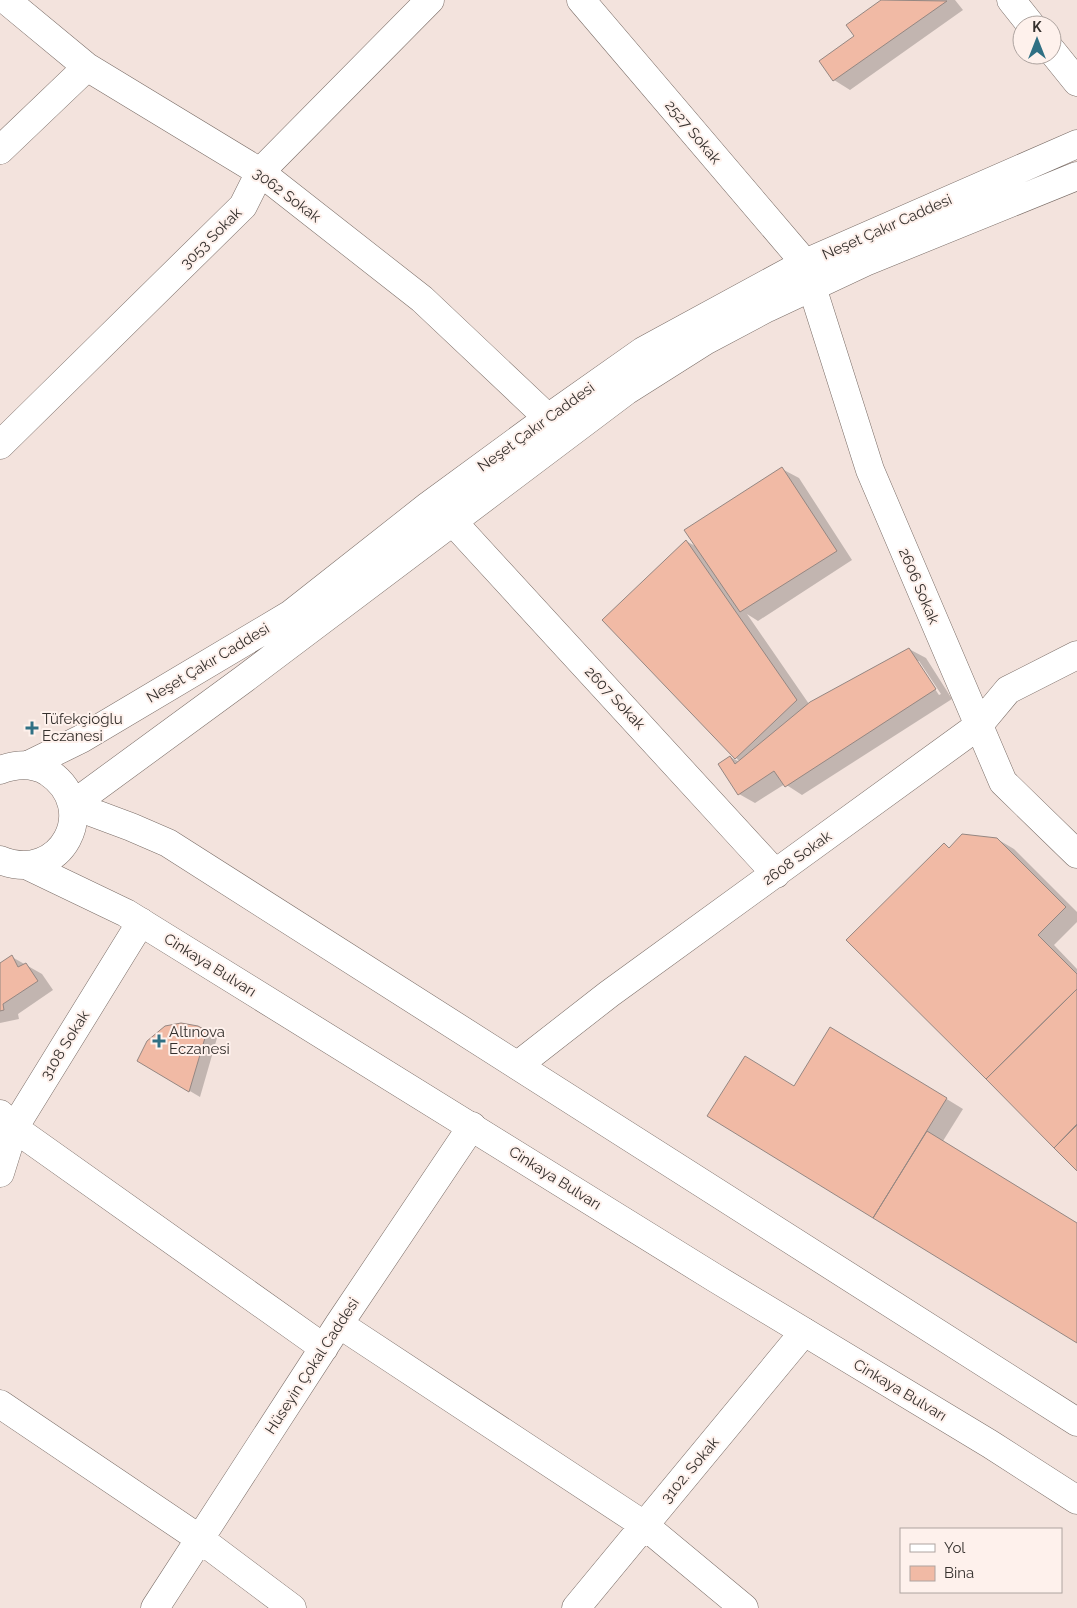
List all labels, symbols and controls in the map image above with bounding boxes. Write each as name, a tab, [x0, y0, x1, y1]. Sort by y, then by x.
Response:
north arrow	[1012, 15, 1062, 65]
text: K	[1032, 19, 1042, 35]
street label: 2527 Sokak	[661, 96, 725, 168]
street label: 3062 Sokak	[250, 164, 324, 226]
street label: Neşet Çakır Caddesi	[819, 190, 955, 264]
street label: 3053 Sokak	[177, 204, 245, 272]
street label: Neşet Çakır Caddesi	[474, 379, 598, 475]
street label: 2606 Sokak	[895, 545, 943, 627]
street label: Neşet Çakır Caddesi	[143, 619, 273, 707]
street label: 2607 Sokak	[581, 663, 649, 733]
place label: Tüfekçioğlu Eczanesi	[42, 710, 123, 745]
marker: Tüfekçioğlu Eczanesi	[26, 722, 38, 734]
street label: 2608 Sokak	[759, 827, 835, 889]
street label: Cinkaya Bulvarı	[161, 929, 259, 1001]
street label: 3108 Sokak	[37, 1007, 93, 1083]
place label: Altınova Eczanesi	[169, 1023, 230, 1058]
marker: Altınova Eczanesi	[153, 1035, 165, 1047]
street label: Cinkaya Bulvarı	[506, 1142, 604, 1214]
street label: Hüseyin Çokal Caddesi	[261, 1294, 363, 1438]
street label: Cinkaya Bulvarı	[850, 1355, 950, 1425]
street label: 3102. Sokak	[657, 1433, 723, 1506]
legend	[900, 1528, 1062, 1593]
text: Yol	[944, 1539, 966, 1557]
text: Bina	[944, 1564, 974, 1582]

